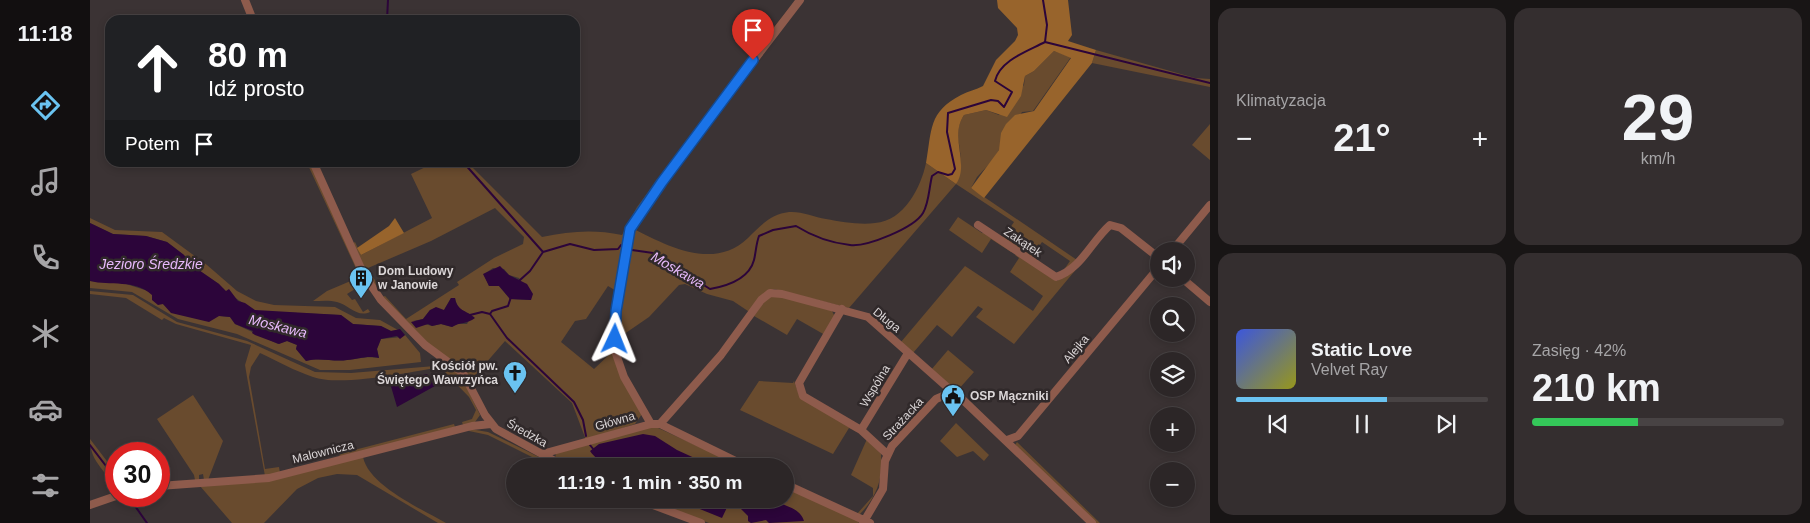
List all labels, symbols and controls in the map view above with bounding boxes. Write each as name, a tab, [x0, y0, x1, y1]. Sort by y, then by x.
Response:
pin	[732, 9, 774, 60]
icon: arrive	[739, 16, 767, 44]
text: 11:18	[17, 21, 73, 46]
icon: ahead	[125, 35, 190, 100]
text: 80 m	[208, 35, 288, 74]
text: Idź prosto	[208, 76, 305, 101]
text: 29	[1622, 81, 1694, 154]
icon: directions	[28, 88, 63, 123]
text: Klimatyzacja	[1236, 92, 1326, 109]
text: 21°	[1333, 117, 1391, 159]
text: −	[1236, 123, 1252, 154]
text: +	[1472, 123, 1488, 154]
icon: arrive	[190, 130, 218, 158]
text: Potem	[125, 133, 180, 154]
text: km/h	[1641, 150, 1675, 167]
icon: music	[28, 164, 63, 199]
street label: Zakątek	[1001, 224, 1045, 260]
icon: phone	[28, 240, 63, 275]
map controls	[1150, 242, 1195, 507]
button: sound	[1150, 242, 1195, 287]
water label: Moskawa	[648, 248, 708, 292]
water label: Jezioro Średzkie	[98, 255, 203, 272]
place label: Dom Ludowy w Janowie	[377, 264, 454, 292]
building icon: Dom Ludowy w Janowie	[348, 265, 374, 299]
button: search	[1150, 297, 1195, 342]
street label: Długa	[870, 305, 904, 336]
water label: Moskawa	[247, 311, 309, 341]
position arrow	[588, 312, 640, 364]
icon: climate	[28, 316, 63, 351]
street label: Alejka	[1060, 332, 1092, 366]
text: Static Love	[1311, 339, 1412, 360]
text: Zasięg · 42%	[1532, 342, 1626, 359]
button: layers	[1150, 352, 1195, 397]
place label: Kościół pw. Świętego Wawrzyńca	[377, 359, 498, 387]
church icon: Kościół pw. Świętego Wawrzyńca	[502, 360, 528, 394]
text: Velvet Ray	[1311, 361, 1387, 378]
street label: Wspólna	[857, 362, 893, 410]
text: 210 km	[1532, 367, 1661, 409]
public building icon: OSP Mączniki	[940, 383, 966, 417]
place label: OSP Mączniki	[970, 389, 1048, 403]
icon: car	[28, 392, 63, 427]
street label: Strażacka	[880, 394, 927, 443]
button: +	[1150, 407, 1195, 452]
street label: Główna	[594, 409, 637, 433]
icon: previous	[1264, 410, 1292, 438]
icon: pause	[1348, 410, 1376, 438]
icon: next	[1432, 410, 1460, 438]
street label: Średzka	[504, 415, 550, 450]
street label: Malownicza	[291, 438, 355, 466]
speed limit sign: 30	[105, 442, 170, 507]
button: −	[1150, 462, 1195, 507]
icon: filters	[28, 468, 63, 503]
text: 11:19 · 1 min · 350 m	[558, 472, 742, 493]

